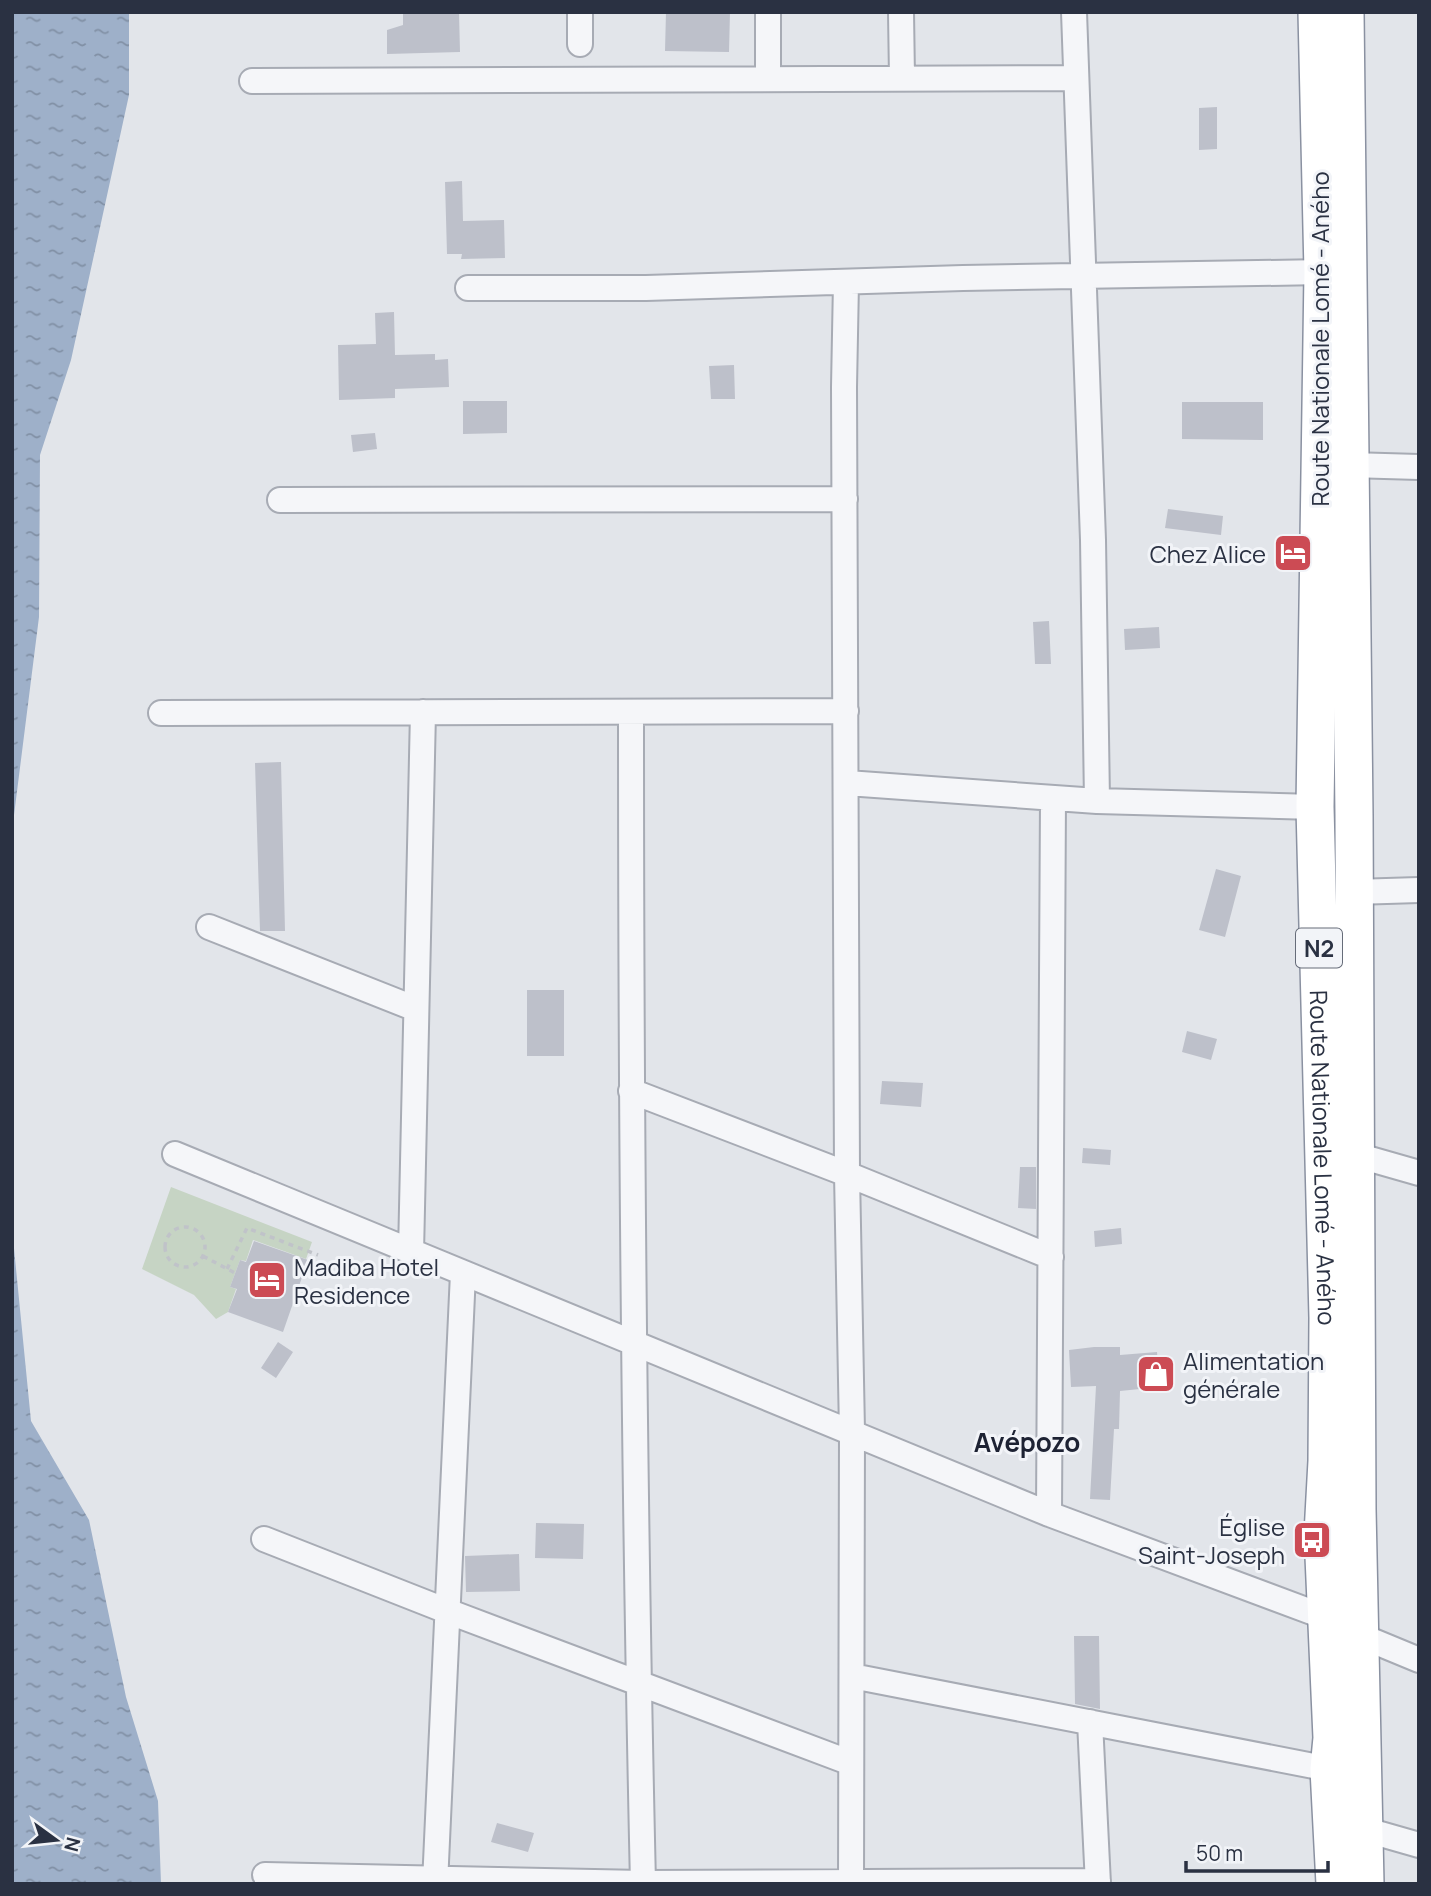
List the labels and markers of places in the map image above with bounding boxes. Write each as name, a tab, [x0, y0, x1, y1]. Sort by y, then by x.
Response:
hotel icon: Chez Alice	[1272, 532, 1314, 574]
place label: Chez Alice	[1150, 537, 1266, 570]
place label: Madiba Hotel Residence	[294, 1250, 439, 1311]
hotel icon: Madiba Hotel Residence	[246, 1259, 288, 1301]
place label: Alimentation générale	[1183, 1344, 1324, 1405]
shop icon: Alimentation générale	[1135, 1353, 1177, 1395]
place label: Église Saint-Joseph	[1138, 1510, 1285, 1571]
bus stop icon: Église Saint-Joseph	[1291, 1519, 1333, 1561]

